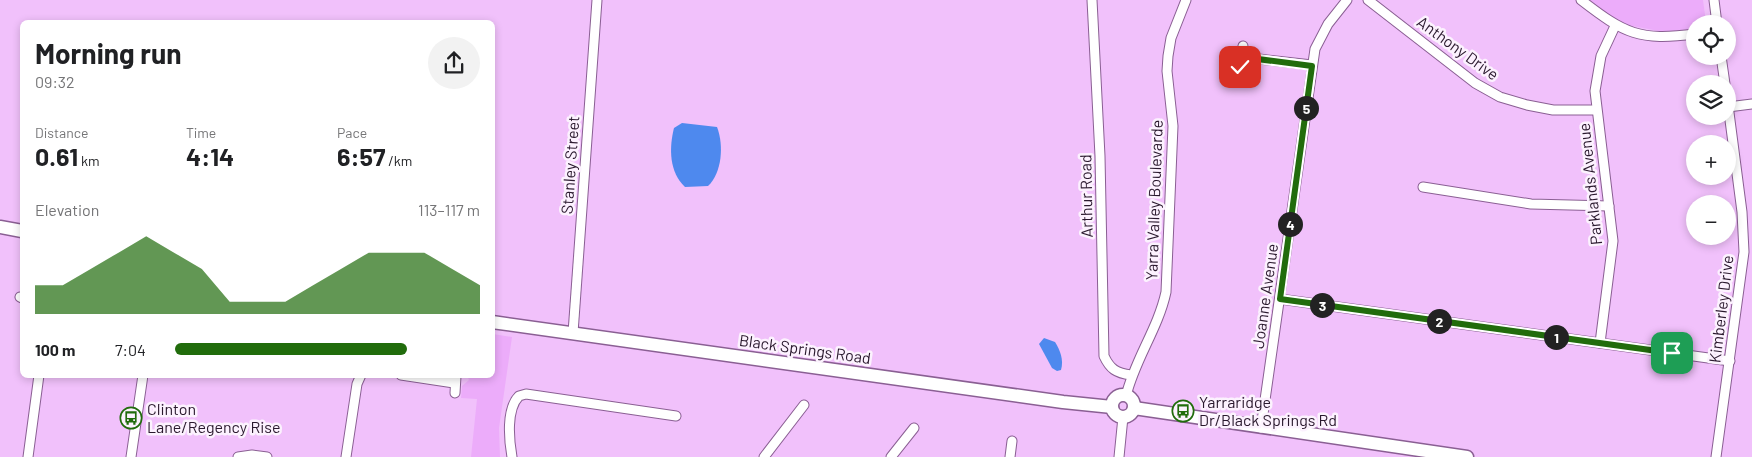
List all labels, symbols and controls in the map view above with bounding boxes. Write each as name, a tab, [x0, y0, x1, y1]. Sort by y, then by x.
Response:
street label: Anthony Drive	[1414, 12, 1503, 84]
map controls	[1686, 15, 1736, 245]
button: locate	[1686, 15, 1736, 65]
text: Morning run	[35, 36, 182, 70]
button: share	[428, 37, 480, 89]
pin	[1219, 46, 1261, 88]
icon: check	[1226, 53, 1254, 81]
text: 09:32	[35, 72, 75, 91]
button: layers	[1686, 75, 1736, 125]
pin: 5	[1294, 96, 1318, 120]
text: 5	[1303, 100, 1310, 117]
street label: Stanley Street	[557, 115, 582, 215]
street label: Yarra Valley Boulevarde	[1141, 119, 1166, 281]
street label: Parklands Avenue	[1574, 122, 1605, 246]
text: Distance	[35, 124, 88, 141]
text: Time	[186, 124, 216, 141]
text: Pace	[337, 124, 367, 141]
button: +	[1686, 135, 1736, 185]
text: 0.61	[35, 141, 78, 171]
text: 4:14	[186, 141, 234, 171]
text: 6:57	[337, 141, 385, 171]
text: km	[78, 152, 100, 169]
text: /km	[385, 152, 412, 169]
street label: Arthur Road	[1075, 154, 1096, 238]
button: −	[1686, 195, 1736, 245]
text: Elevation	[35, 200, 99, 219]
text: 113–117 m	[418, 200, 480, 219]
pin: 4	[1278, 212, 1302, 236]
text: 4	[1286, 216, 1295, 233]
street label: Joanne Avenue	[1248, 242, 1281, 350]
street label: Kimberley Drive	[1704, 254, 1737, 364]
pin: 3	[1310, 292, 1334, 318]
text: 3	[1319, 297, 1326, 314]
pin: 2	[1426, 308, 1452, 334]
text: 2	[1436, 313, 1443, 330]
pin: 1	[1544, 324, 1568, 350]
text: 1	[1554, 329, 1559, 346]
street label: Black Springs Road	[738, 330, 872, 367]
pin	[1651, 332, 1693, 374]
icon: arrive	[1658, 339, 1686, 367]
text: 100 m	[35, 340, 75, 359]
text: 7:04	[115, 340, 146, 359]
place label: Yarraridge Dr/Black Springs Rd	[1199, 392, 1337, 429]
place label: Clinton Lane/Regency Rise	[147, 399, 281, 436]
bus stop icon: Yarraridge Dr/Black Springs Rd	[1171, 399, 1195, 423]
bus stop icon: Clinton Lane/Regency Rise	[119, 406, 143, 430]

